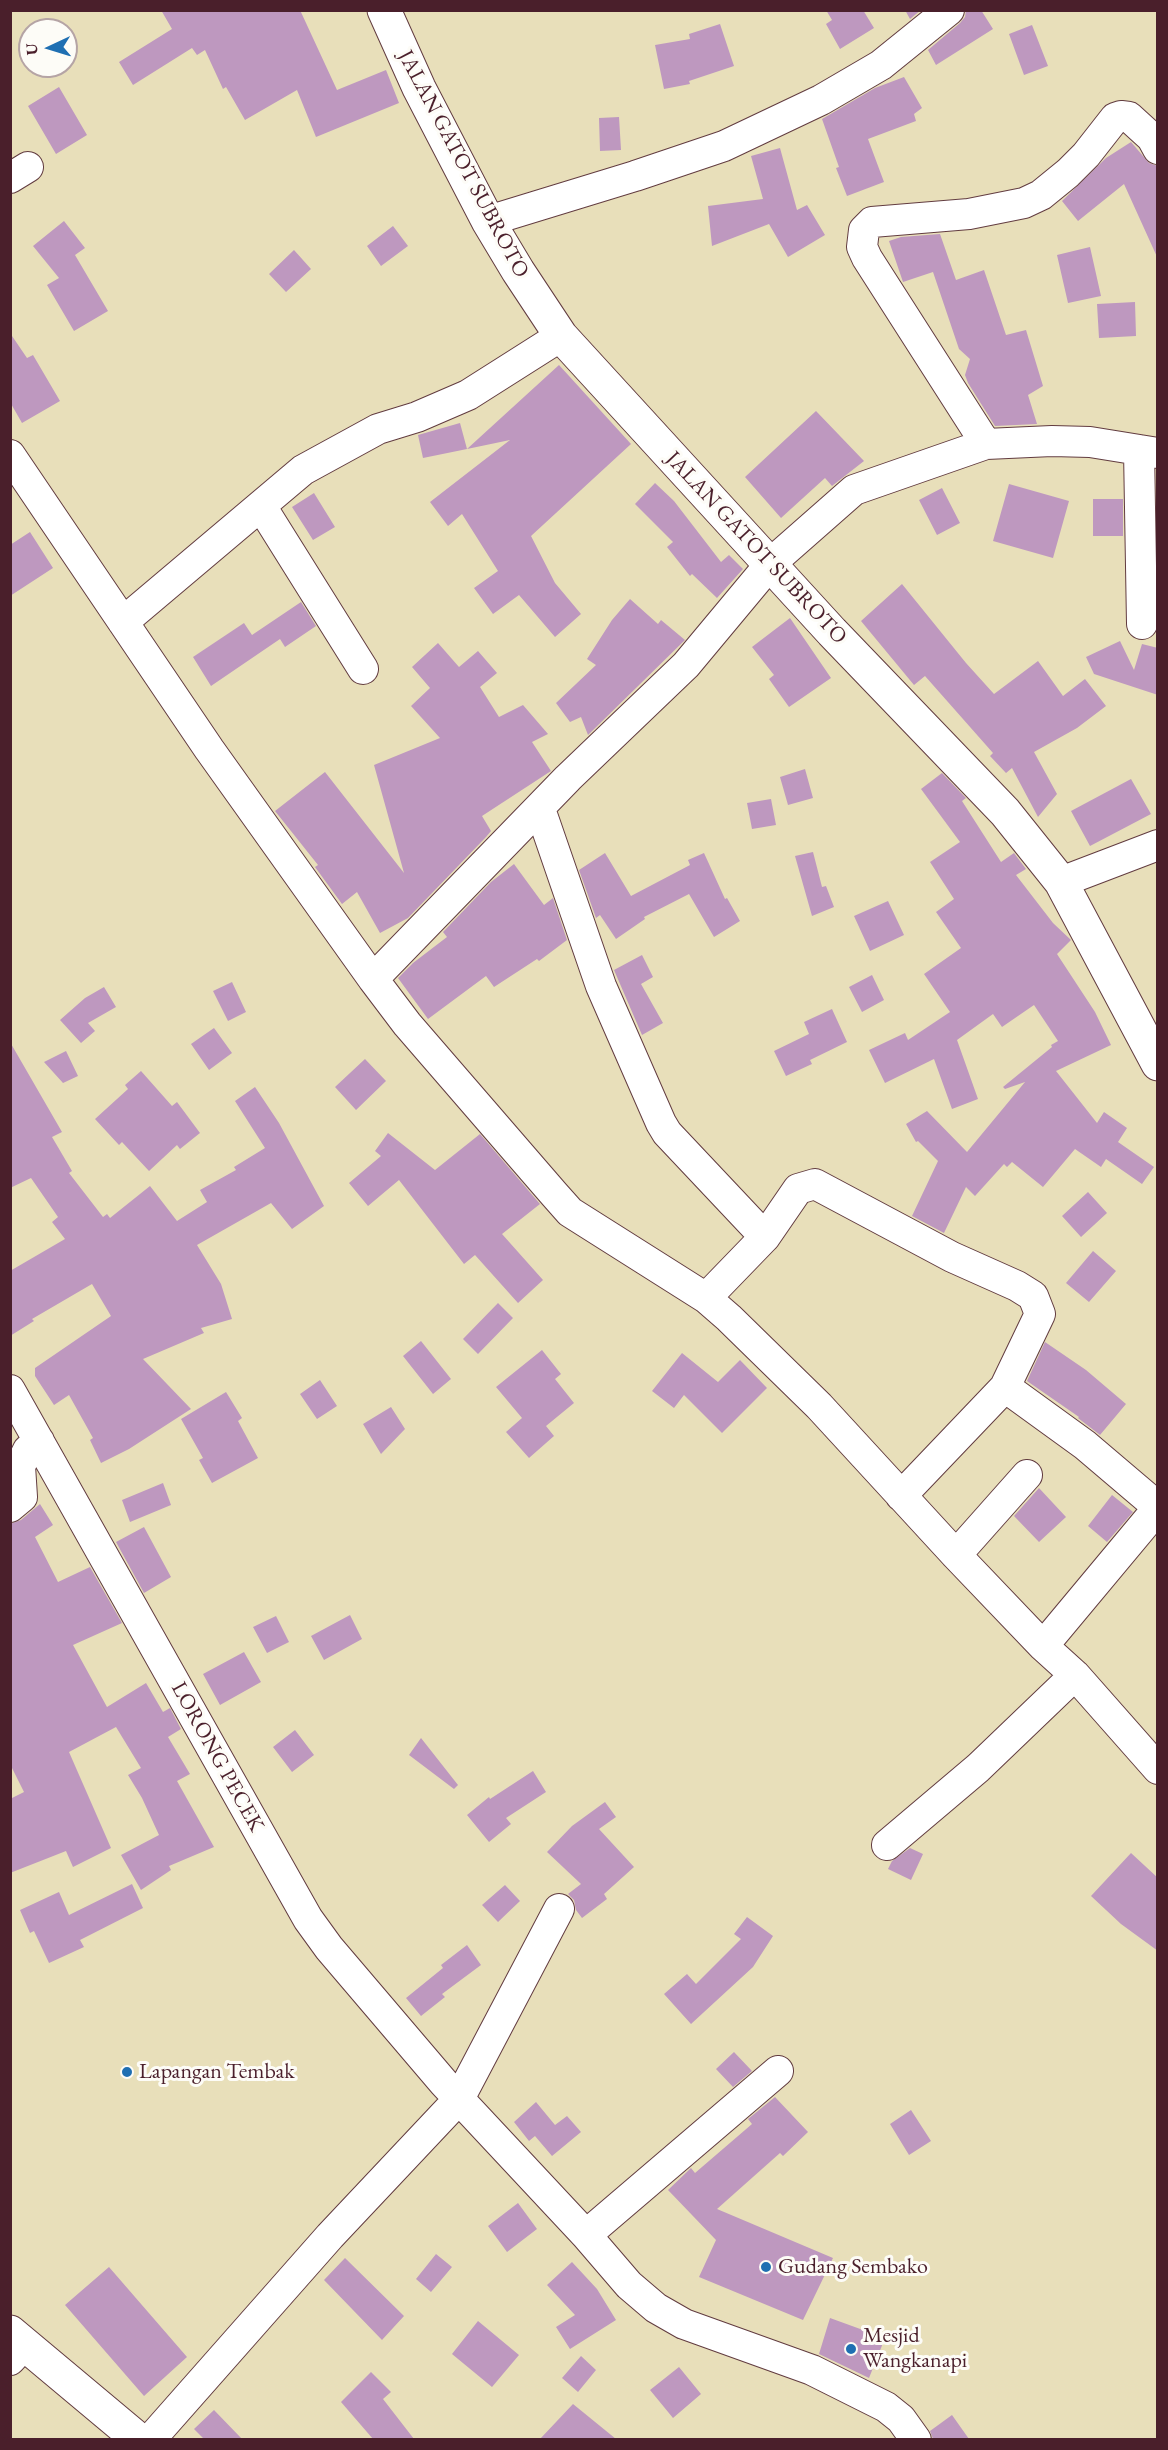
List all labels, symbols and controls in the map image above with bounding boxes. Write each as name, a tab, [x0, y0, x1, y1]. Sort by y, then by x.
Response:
north arrow	[18, 18, 78, 78]
text: U	[21, 42, 42, 56]
street label: JALAN GATOT SUBROTO	[392, 46, 534, 282]
street label: JALAN GATOT SUBROTO	[660, 446, 852, 650]
street label: LORONG PECEK	[165, 1677, 269, 1837]
place label: Lapangan Tembak	[139, 2059, 294, 2085]
marker: Lapangan Tembak	[120, 2065, 134, 2079]
place label: Gudang Sembako	[778, 2254, 928, 2280]
marker: Gudang Sembako	[759, 2260, 773, 2274]
place label: Mesjid Wangkanapi	[863, 2323, 967, 2374]
marker: Mesjid Wangkanapi	[844, 2342, 858, 2356]

